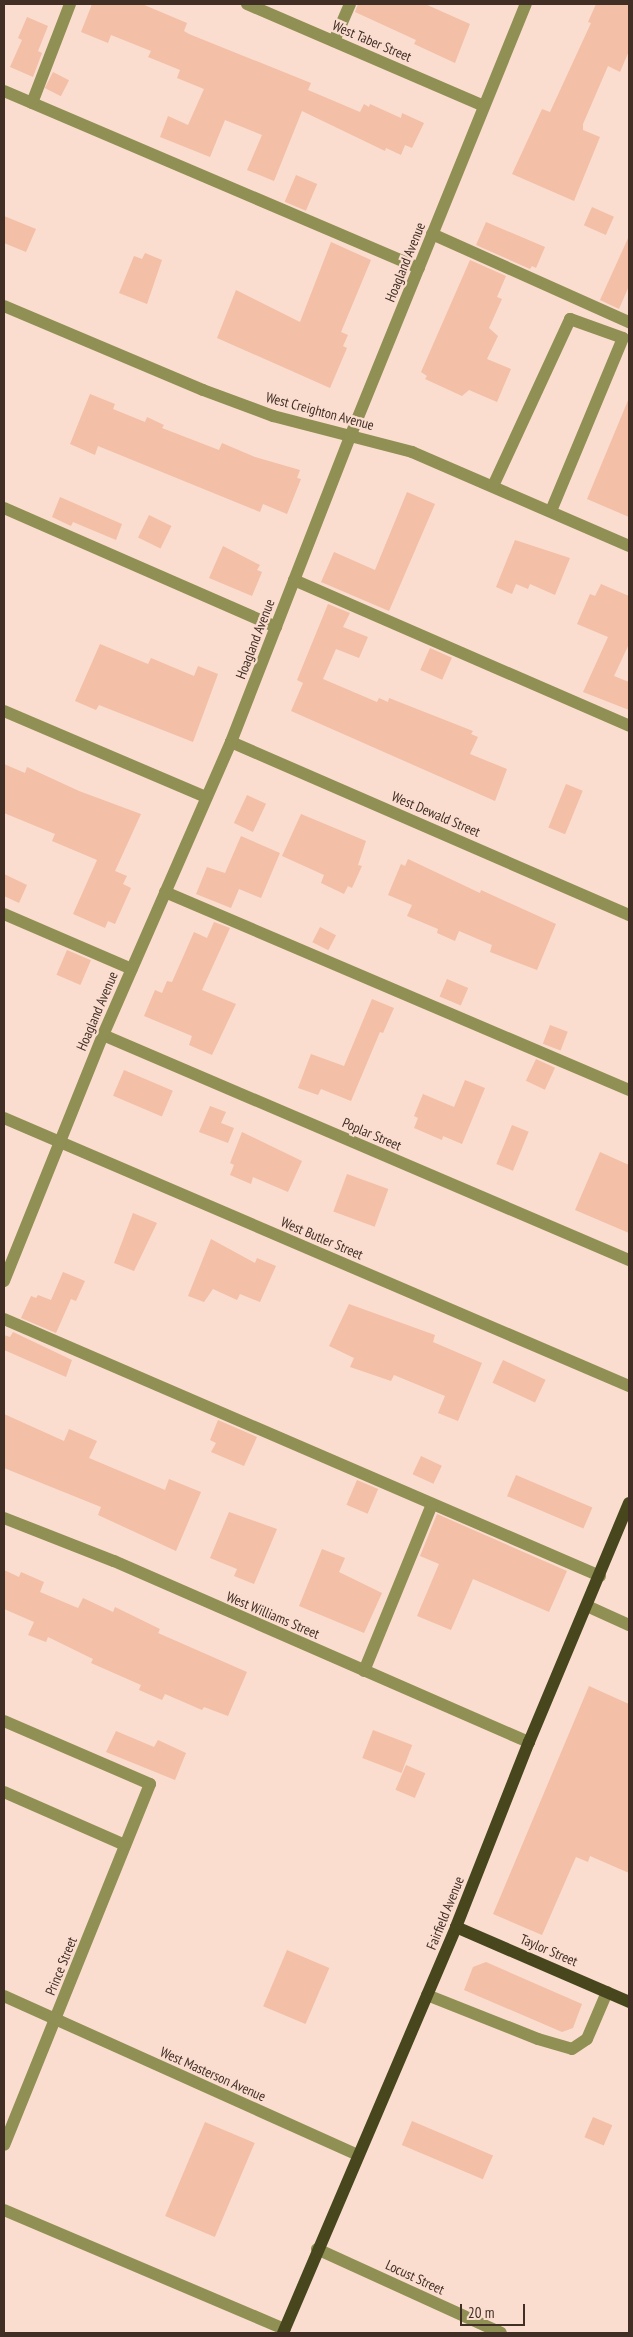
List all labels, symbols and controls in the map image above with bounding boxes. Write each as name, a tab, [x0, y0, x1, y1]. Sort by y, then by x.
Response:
street label: West Taber Street	[330, 17, 414, 65]
street label: Hoagland Avenue	[381, 220, 429, 304]
street label: West Creighton Avenue	[264, 388, 376, 434]
street label: Hoagland Avenue	[232, 596, 278, 682]
street label: West Dewald Street	[389, 788, 483, 840]
street label: Hoagland Avenue	[73, 969, 121, 1053]
street label: Poplar Street	[340, 1114, 404, 1154]
street label: West Butler Street	[278, 1213, 366, 1263]
street label: West Williams Street	[224, 1588, 322, 1642]
street label: Fairfield Avenue	[423, 1874, 467, 1952]
street label: Taylor Street	[518, 1930, 580, 1970]
street label: Prince Street	[42, 1934, 80, 1998]
street label: West Masterson Avenue	[157, 2043, 269, 2105]
street label: Locust Street	[383, 2256, 447, 2298]
scale bar	[463, 2294, 528, 2326]
text: 20 m	[468, 2303, 494, 2322]

